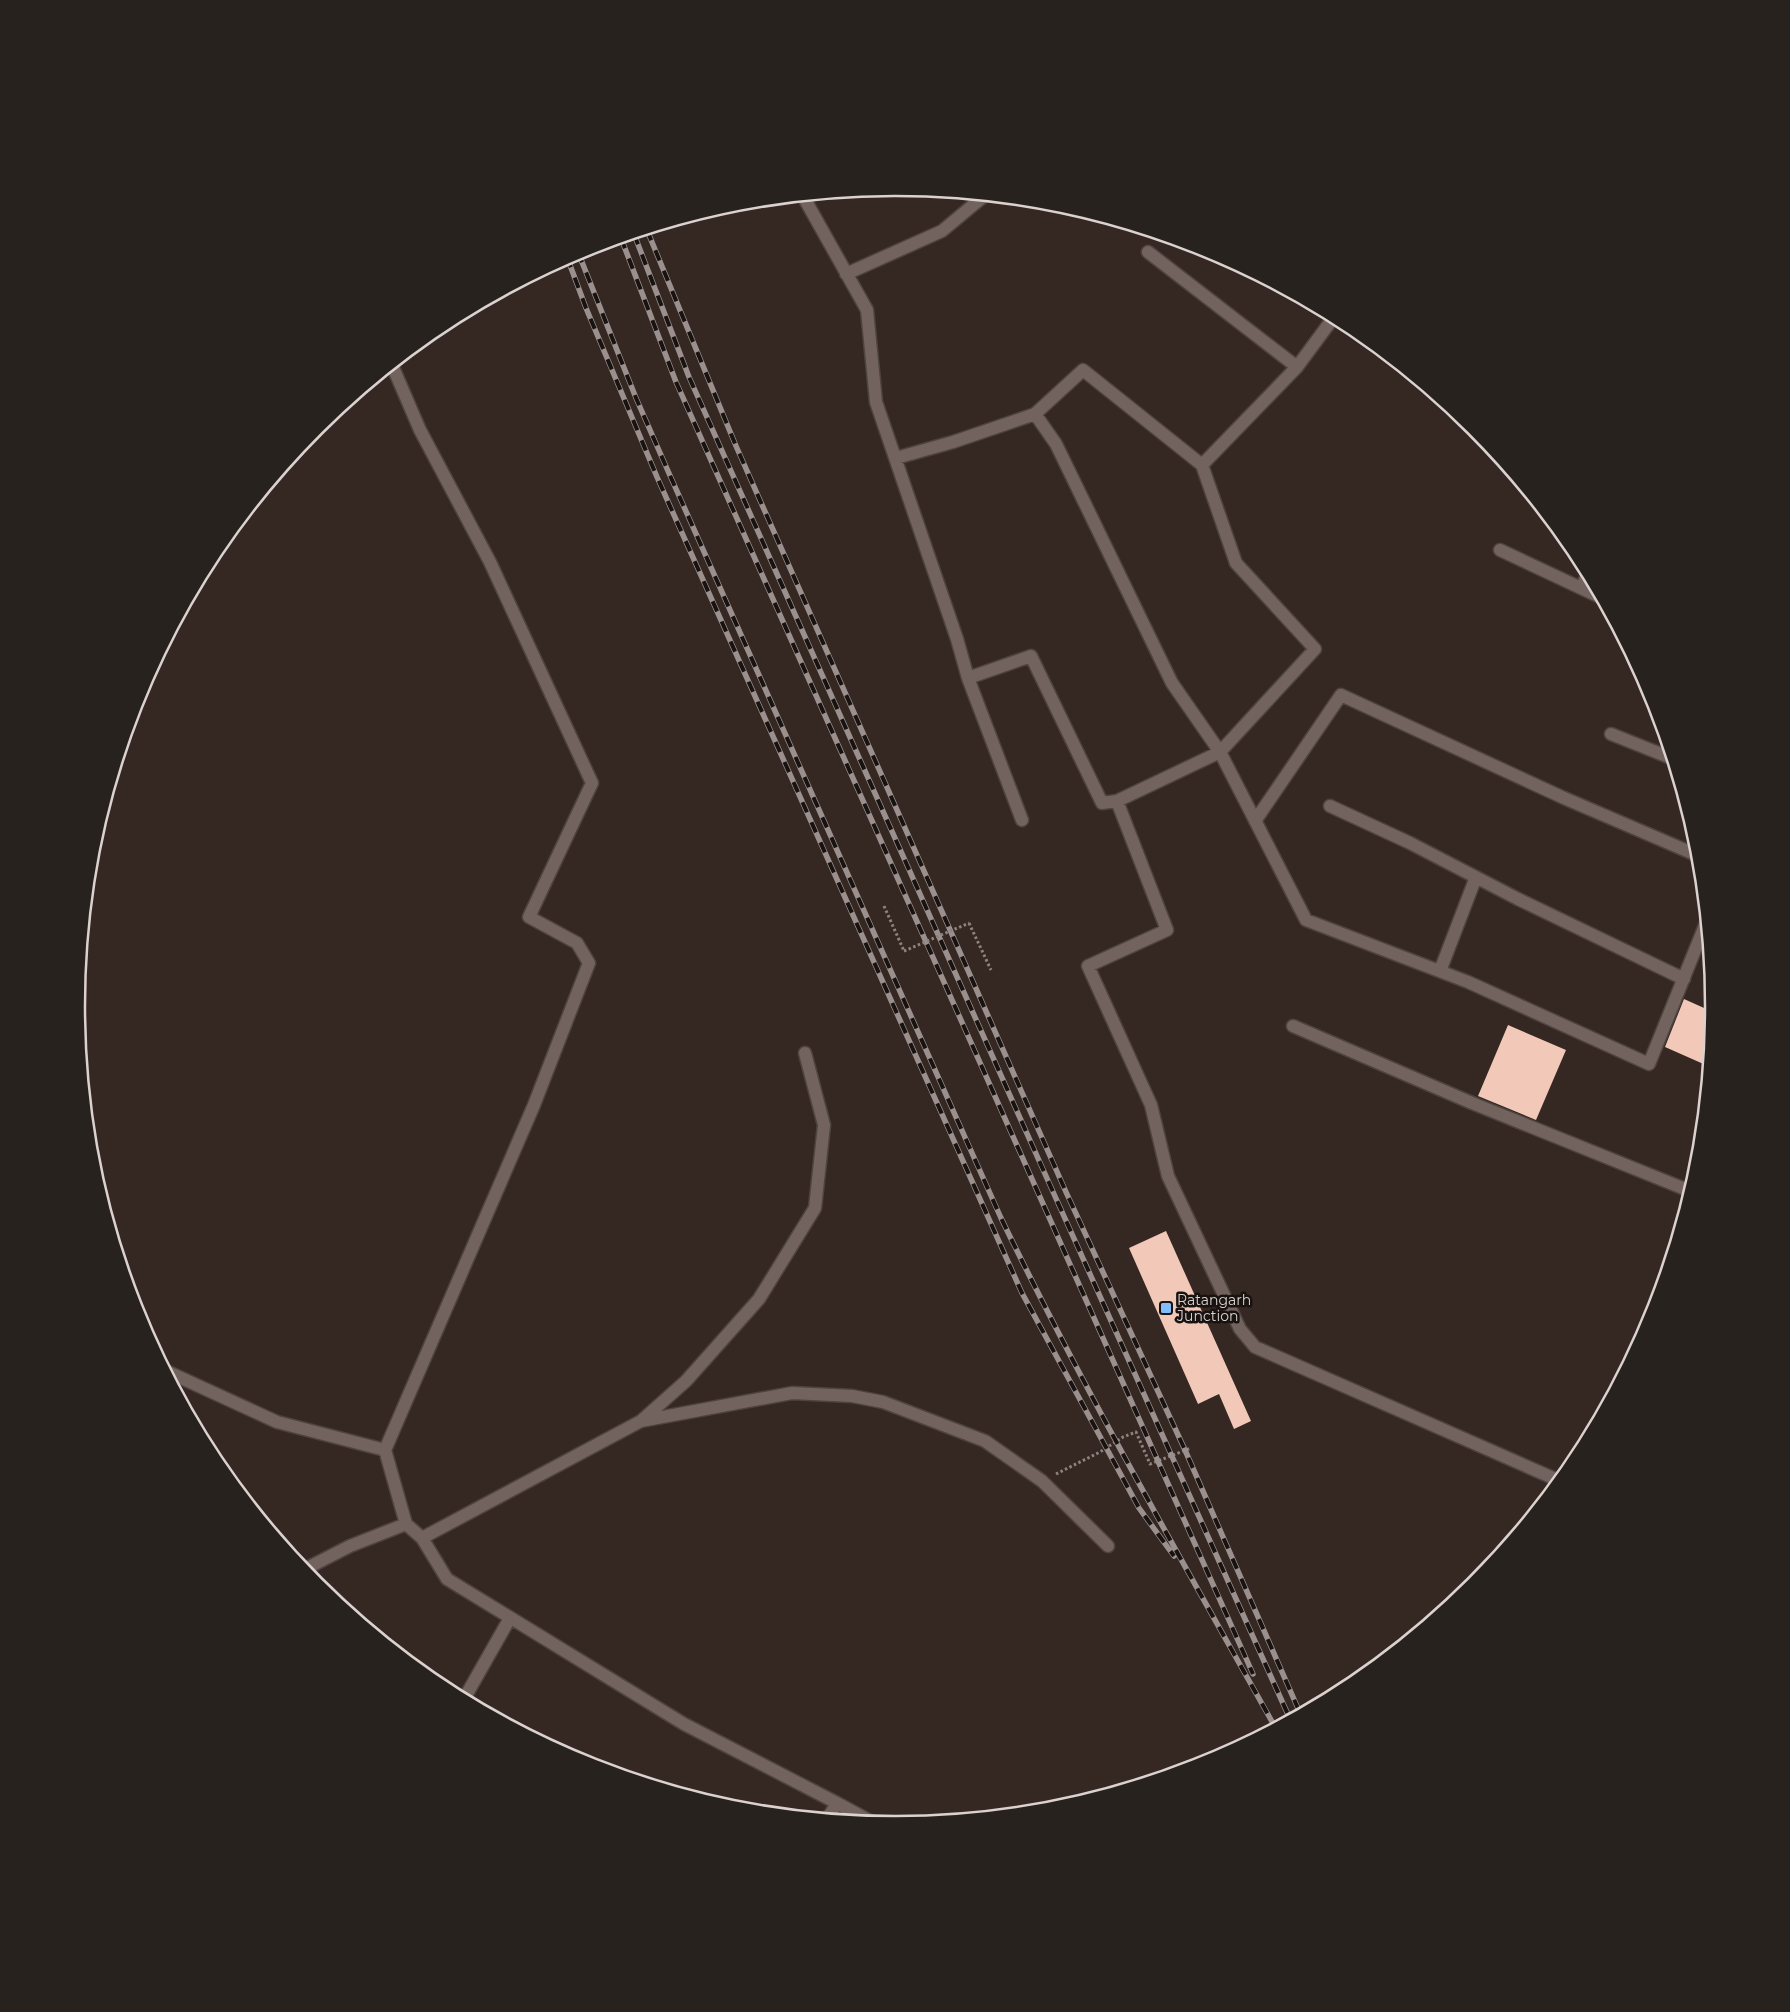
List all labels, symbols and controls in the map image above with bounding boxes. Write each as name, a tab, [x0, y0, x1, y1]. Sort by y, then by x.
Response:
place label: Ratangarh Junction	[1176, 1291, 1251, 1325]
marker: Ratangarh Junction	[1159, 1301, 1173, 1315]

